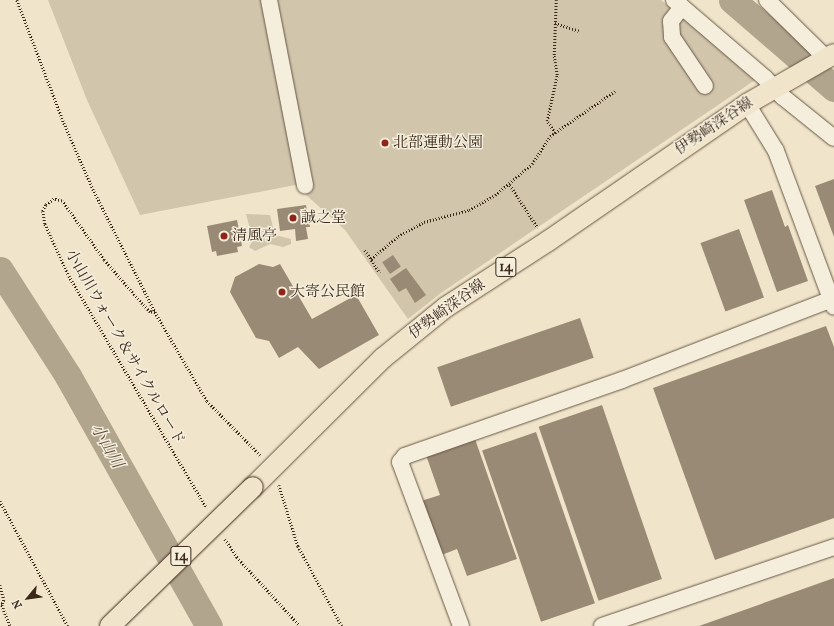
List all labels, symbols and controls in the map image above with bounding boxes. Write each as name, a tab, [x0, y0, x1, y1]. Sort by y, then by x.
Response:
street label: 伊勢崎深谷線	[672, 93, 756, 159]
place label: 北部運動公園	[393, 134, 483, 152]
marker: 北部運動公園	[380, 138, 390, 148]
place label: 誠之堂	[301, 209, 346, 227]
marker: 誠之堂	[288, 213, 298, 223]
place label: 清風亭	[232, 227, 277, 245]
marker: 清風亭	[219, 231, 229, 241]
street label: 小山川ウォーク＆サイクルロード	[61, 245, 189, 449]
road number: 14	[495, 255, 517, 279]
street label: 伊勢崎深谷線	[405, 275, 489, 343]
place label: 大寄公民館	[290, 283, 365, 301]
marker: 大寄公民館	[277, 287, 287, 297]
water label: 小山川	[87, 420, 127, 472]
road number: 14	[170, 544, 192, 568]
north arrow	[8, 578, 48, 618]
text: N	[9, 597, 25, 611]

